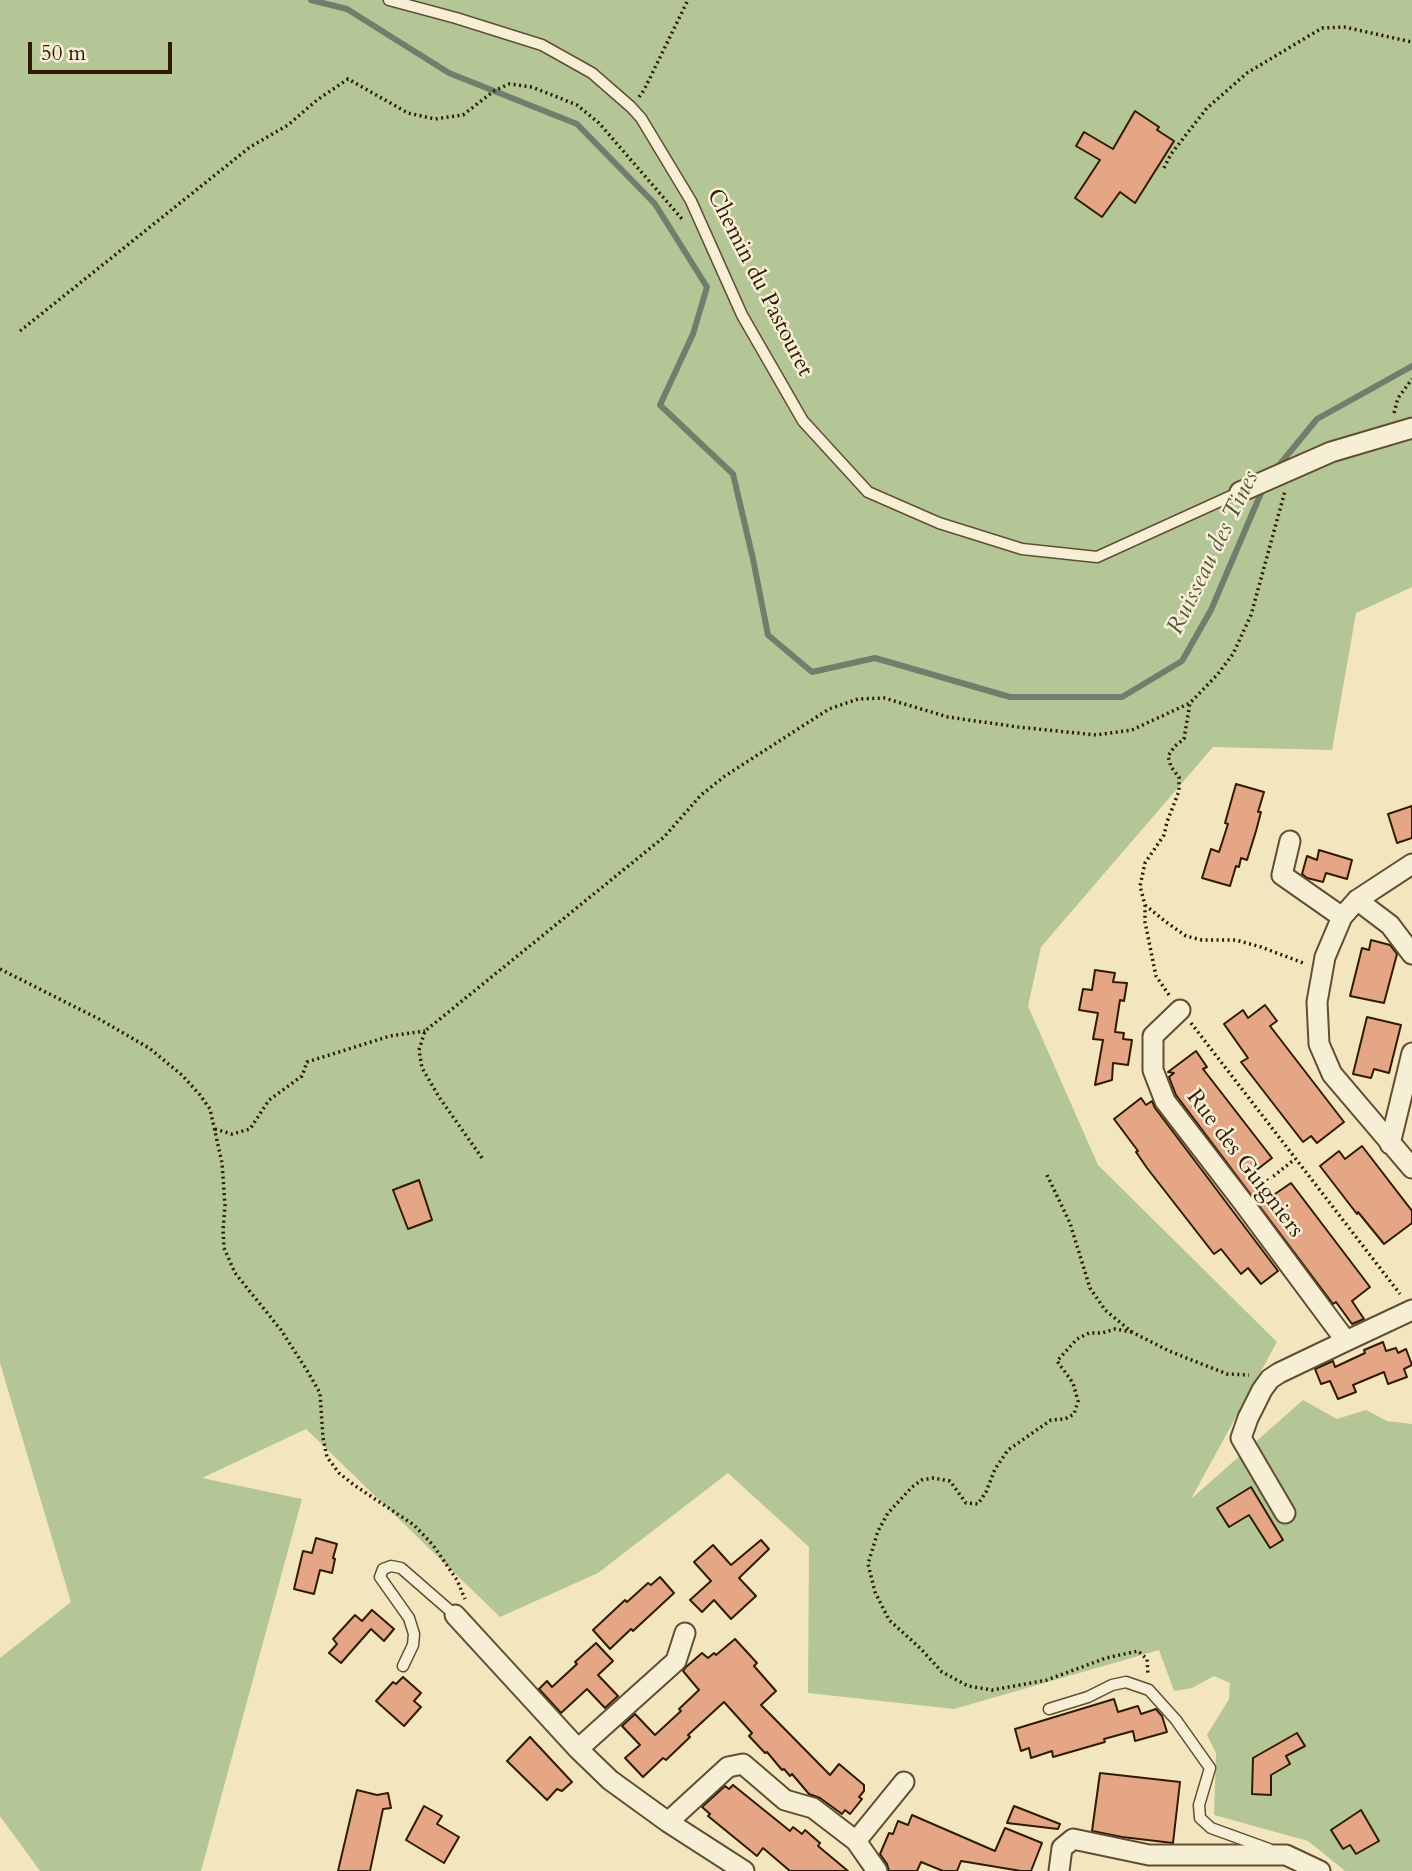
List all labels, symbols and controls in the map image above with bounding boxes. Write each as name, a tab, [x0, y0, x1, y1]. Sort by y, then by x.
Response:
scale bar	[32, 28, 175, 72]
text: 50 m	[41, 39, 86, 68]
street label: Chemin du Pastouret	[700, 185, 818, 381]
water label: Ruisseau des Tines	[1162, 466, 1266, 640]
street label: Rue des Guigniers	[1179, 1085, 1309, 1243]

